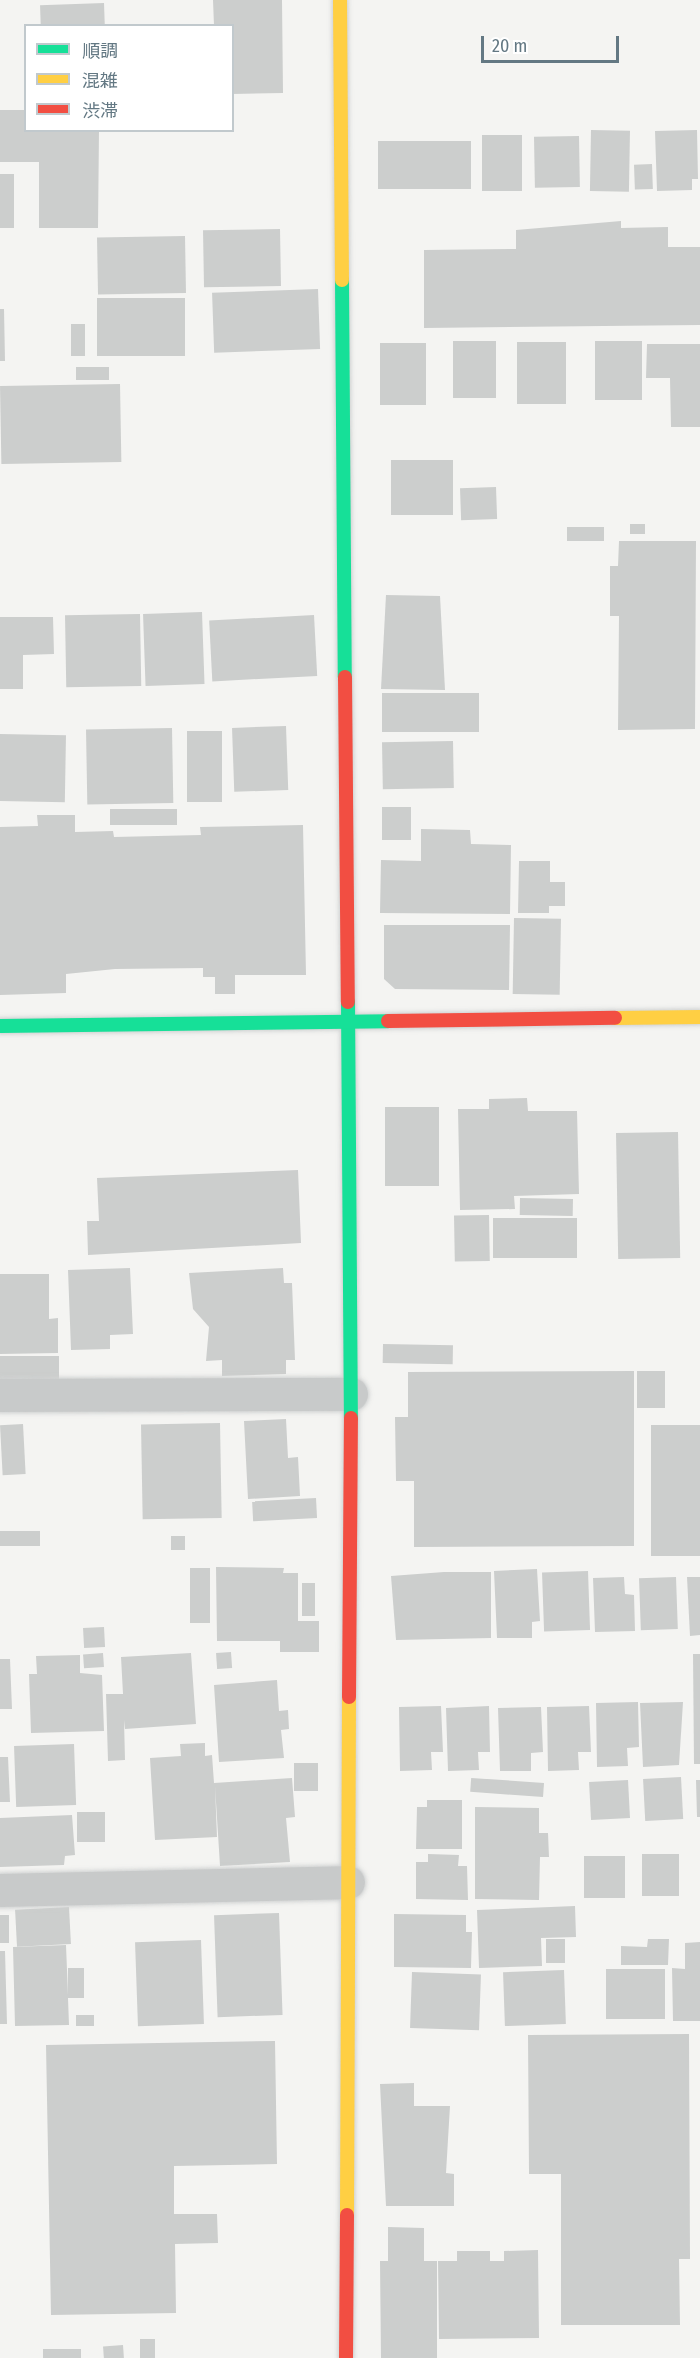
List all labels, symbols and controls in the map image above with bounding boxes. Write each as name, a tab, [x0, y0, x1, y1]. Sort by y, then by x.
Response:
legend	[24, 24, 234, 132]
scale bar	[484, 24, 622, 62]
text: 20 m	[492, 35, 527, 57]
text: 順調	[82, 40, 118, 62]
text: 混雑	[82, 70, 118, 92]
text: 渋滞	[82, 100, 118, 122]

